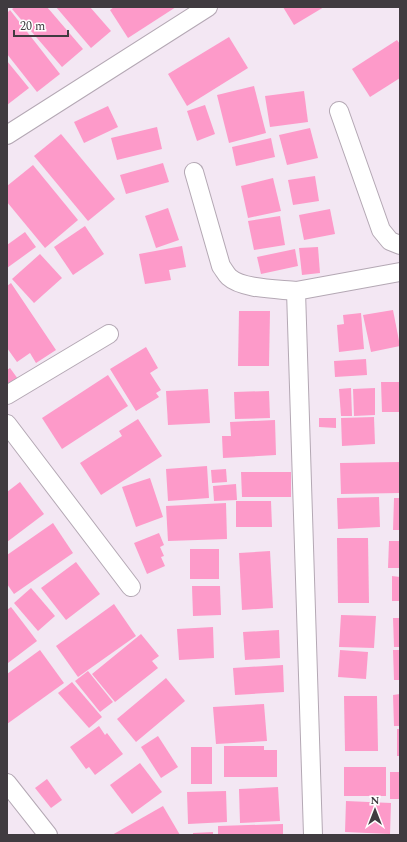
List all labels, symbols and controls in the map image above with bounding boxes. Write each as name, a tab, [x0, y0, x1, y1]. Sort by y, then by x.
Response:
scale bar	[14, 12, 68, 38]
text: 20 m	[20, 17, 45, 36]
north arrow	[355, 790, 395, 830]
text: N	[371, 792, 380, 809]

